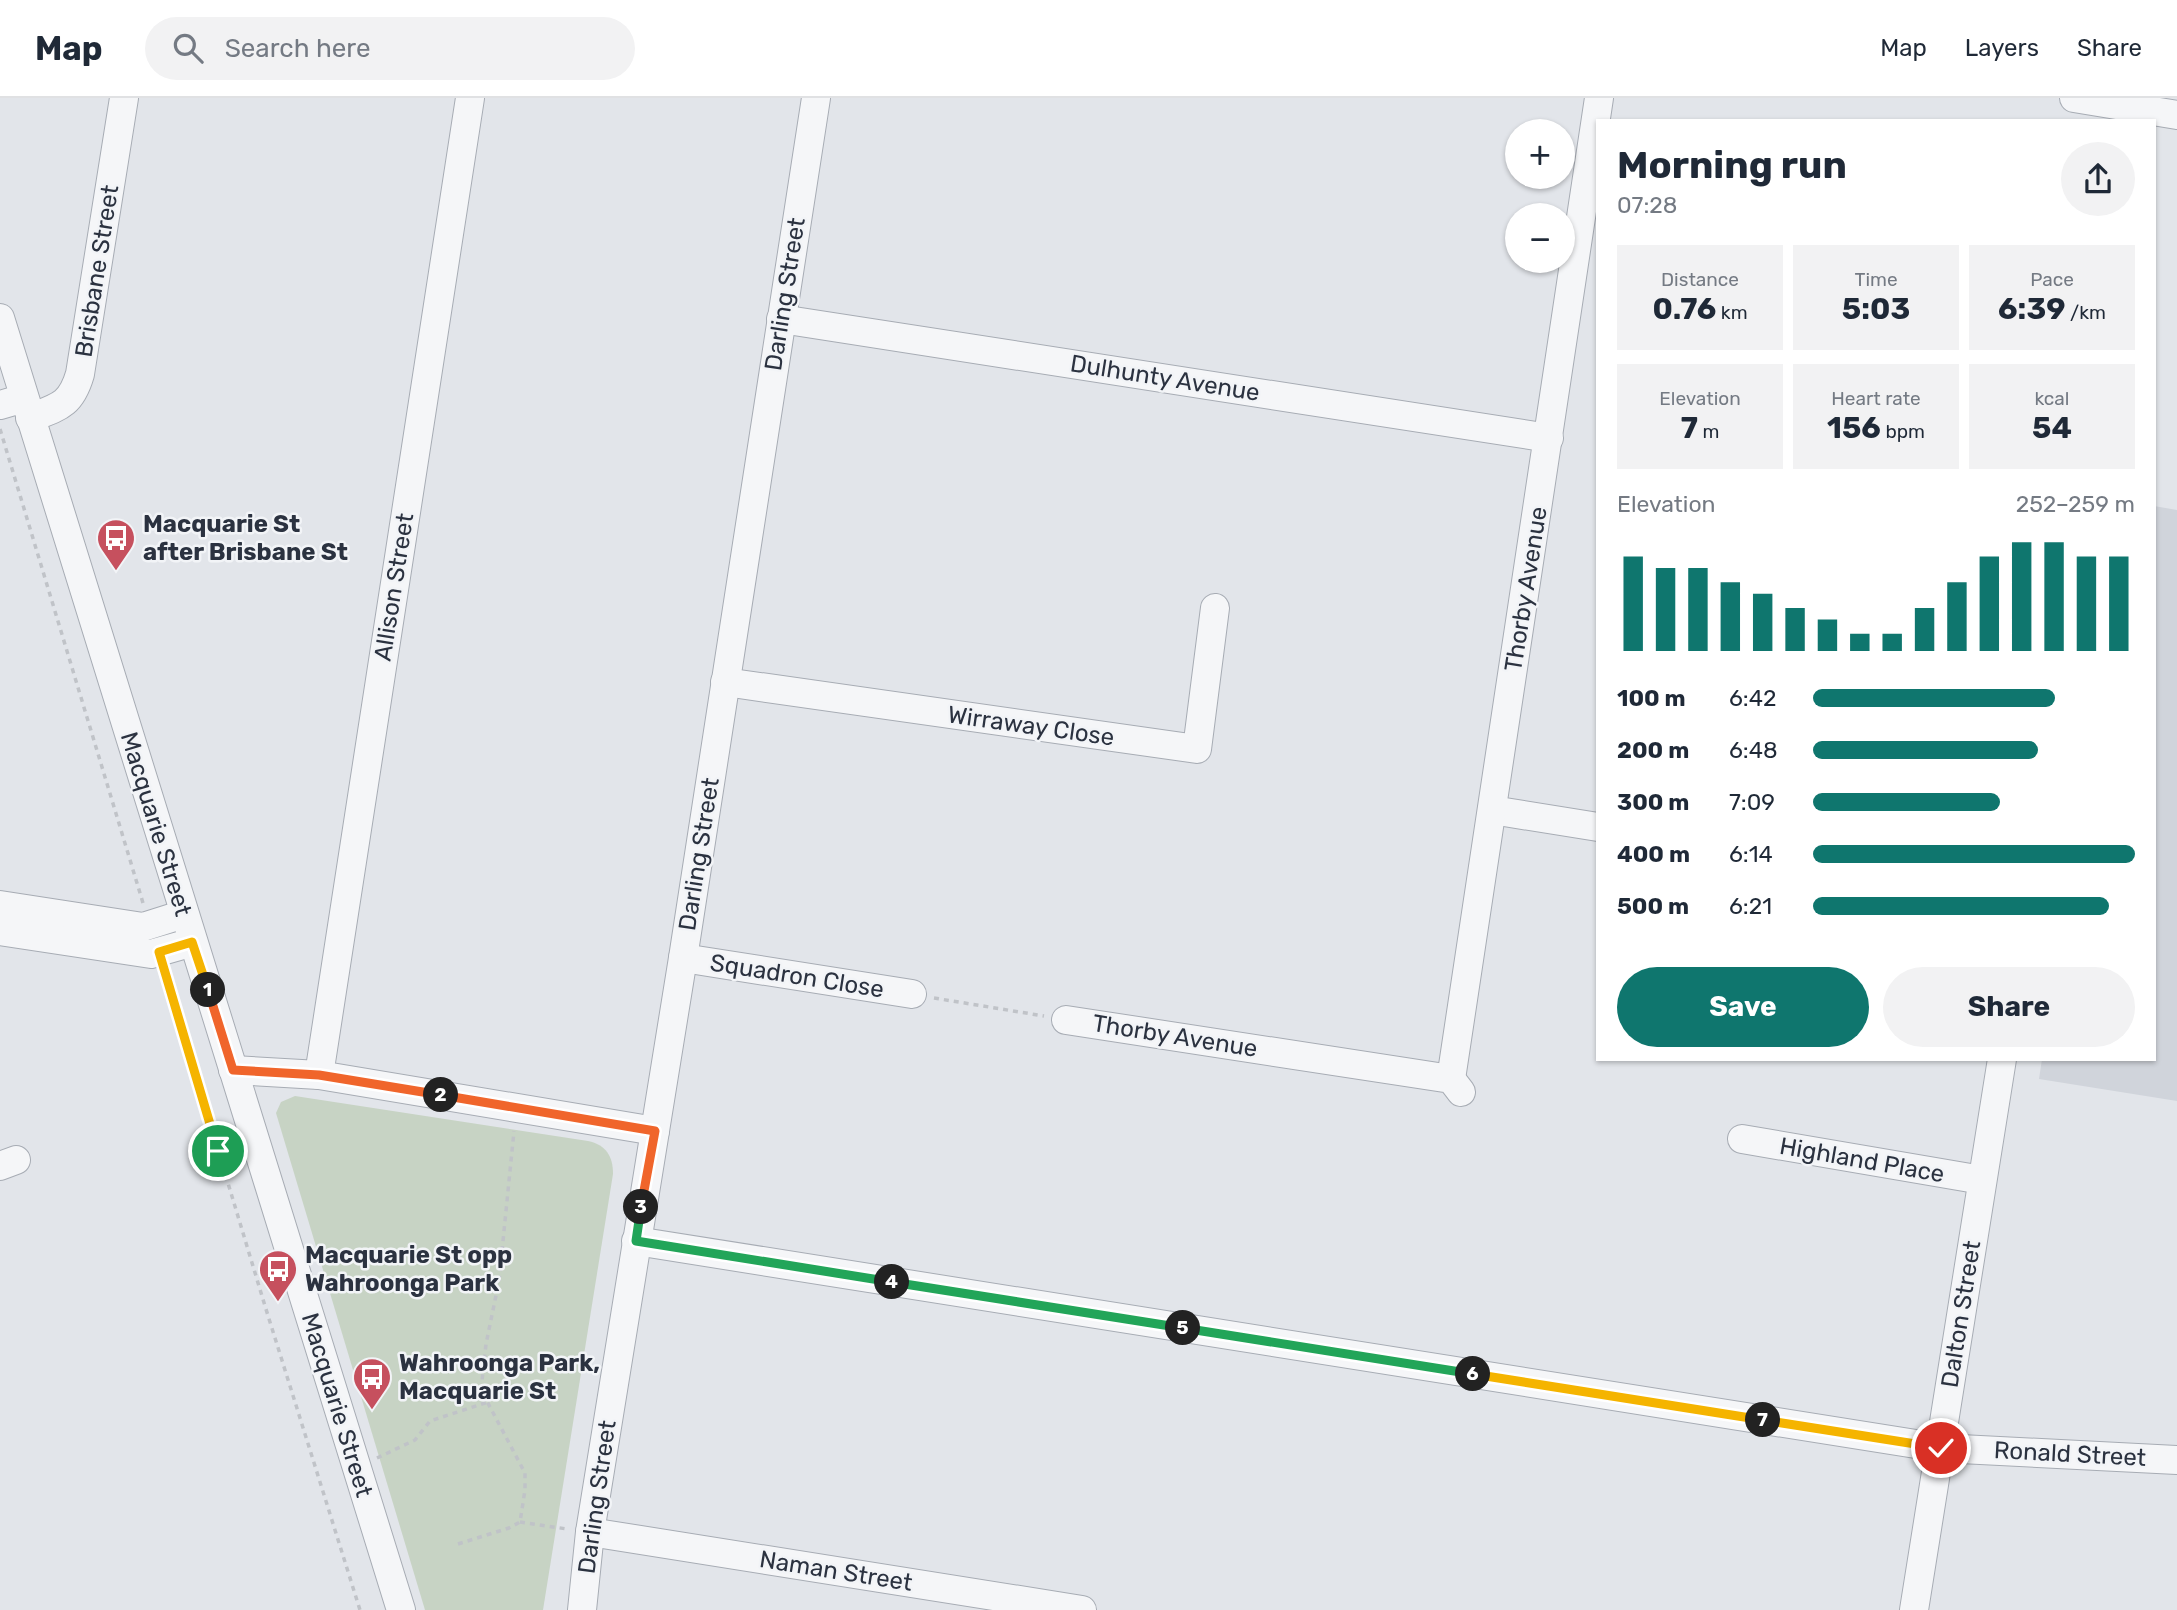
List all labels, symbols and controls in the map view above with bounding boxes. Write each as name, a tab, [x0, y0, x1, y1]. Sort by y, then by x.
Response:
search box	[145, 17, 635, 80]
text: Map	[35, 29, 103, 68]
icon: search	[169, 29, 207, 67]
text: Search here	[225, 33, 370, 64]
text: Map	[1880, 34, 1927, 62]
text: Layers	[1965, 34, 2039, 62]
text: Share	[2077, 34, 2142, 62]
map controls	[1505, 119, 1575, 273]
button: +	[1505, 119, 1575, 189]
text: Morning run	[1617, 142, 1847, 188]
button: share	[2061, 142, 2135, 216]
street label: Brisbane Street	[70, 183, 124, 359]
text: 07:28	[1617, 191, 1677, 219]
button: −	[1505, 203, 1575, 273]
street label: Darling Street	[759, 215, 811, 373]
text: Distance	[1661, 268, 1739, 291]
text: Time	[1854, 268, 1898, 291]
text: Pace	[2030, 268, 2074, 291]
text: 0.76	[1652, 291, 1716, 327]
text: 5:03	[1842, 291, 1910, 327]
text: 6:39	[1998, 291, 2065, 327]
text: km	[1716, 301, 1748, 324]
text: /km	[2065, 301, 2106, 324]
street label: Dulhunty Avenue	[1068, 349, 1262, 407]
text: Elevation	[1659, 387, 1741, 410]
text: Heart rate	[1831, 387, 1921, 410]
text: kcal	[2035, 387, 2069, 410]
text: 7	[1681, 410, 1698, 446]
text: 156	[1827, 410, 1881, 446]
text: 54	[2032, 410, 2072, 446]
text: m	[1698, 420, 1719, 443]
text: bpm	[1881, 420, 1925, 443]
text: Elevation	[1617, 490, 1716, 518]
text: 252–259 m	[2016, 490, 2135, 518]
street label: Thorby Avenue	[1499, 505, 1553, 673]
place label: Macquarie St after Brisbane St	[143, 510, 348, 566]
street label: Allison Street	[368, 511, 420, 663]
bus stop icon: Macquarie St after Brisbane St	[95, 517, 137, 572]
text: 100 m	[1617, 684, 1686, 712]
text: 6:42	[1729, 684, 1777, 712]
street label: Wirraway Close	[946, 700, 1116, 752]
street label: Macquarie Street	[115, 728, 197, 920]
text: 200 m	[1617, 736, 1689, 764]
text: 6:48	[1729, 736, 1778, 764]
street label: Darling Street	[673, 775, 725, 933]
text: 300 m	[1617, 788, 1689, 816]
text: 7:09	[1729, 788, 1775, 816]
text: 400 m	[1617, 840, 1690, 868]
text: 6:14	[1729, 840, 1773, 868]
text: 500 m	[1617, 892, 1689, 920]
text: 6:21	[1729, 892, 1772, 920]
street label: Squadron Close	[708, 948, 886, 1004]
button: Save	[1617, 967, 1869, 1047]
button: Share	[1883, 967, 2135, 1047]
pin: 1	[190, 972, 226, 1008]
text: 1	[203, 978, 212, 1001]
street label: Thorby Avenue	[1091, 1009, 1259, 1063]
pin: 2	[424, 1077, 458, 1112]
text: 2	[434, 1083, 447, 1106]
pin	[188, 1121, 248, 1181]
icon: arrive	[199, 1132, 237, 1170]
street label: Highland Place	[1777, 1132, 1947, 1188]
pin: 3	[624, 1190, 658, 1224]
text: 3	[634, 1195, 647, 1218]
street label: Dalton Street	[1936, 1238, 1986, 1390]
place label: Macquarie St opp Wahroonga Park	[305, 1241, 512, 1297]
bus stop icon: Macquarie St opp Wahroonga Park	[257, 1248, 299, 1303]
pin: 4	[874, 1264, 910, 1300]
text: 4	[885, 1270, 898, 1293]
street label: Macquarie Street	[296, 1309, 378, 1501]
pin: 5	[1166, 1310, 1200, 1346]
text: 5	[1176, 1316, 1189, 1339]
place label: Wahroonga Park, Macquarie St	[399, 1349, 600, 1405]
bus stop icon: Wahroonga Park, Macquarie St	[351, 1356, 393, 1411]
pin: 6	[1456, 1356, 1490, 1392]
text: 6	[1466, 1362, 1479, 1385]
pin: 7	[1746, 1402, 1780, 1438]
text: 7	[1757, 1408, 1768, 1431]
street label: Darling Street	[572, 1418, 622, 1576]
pin	[1911, 1418, 1971, 1478]
icon: check	[1922, 1429, 1960, 1467]
street label: Ronald Street	[1993, 1436, 2147, 1472]
street label: Naman Street	[758, 1545, 914, 1597]

